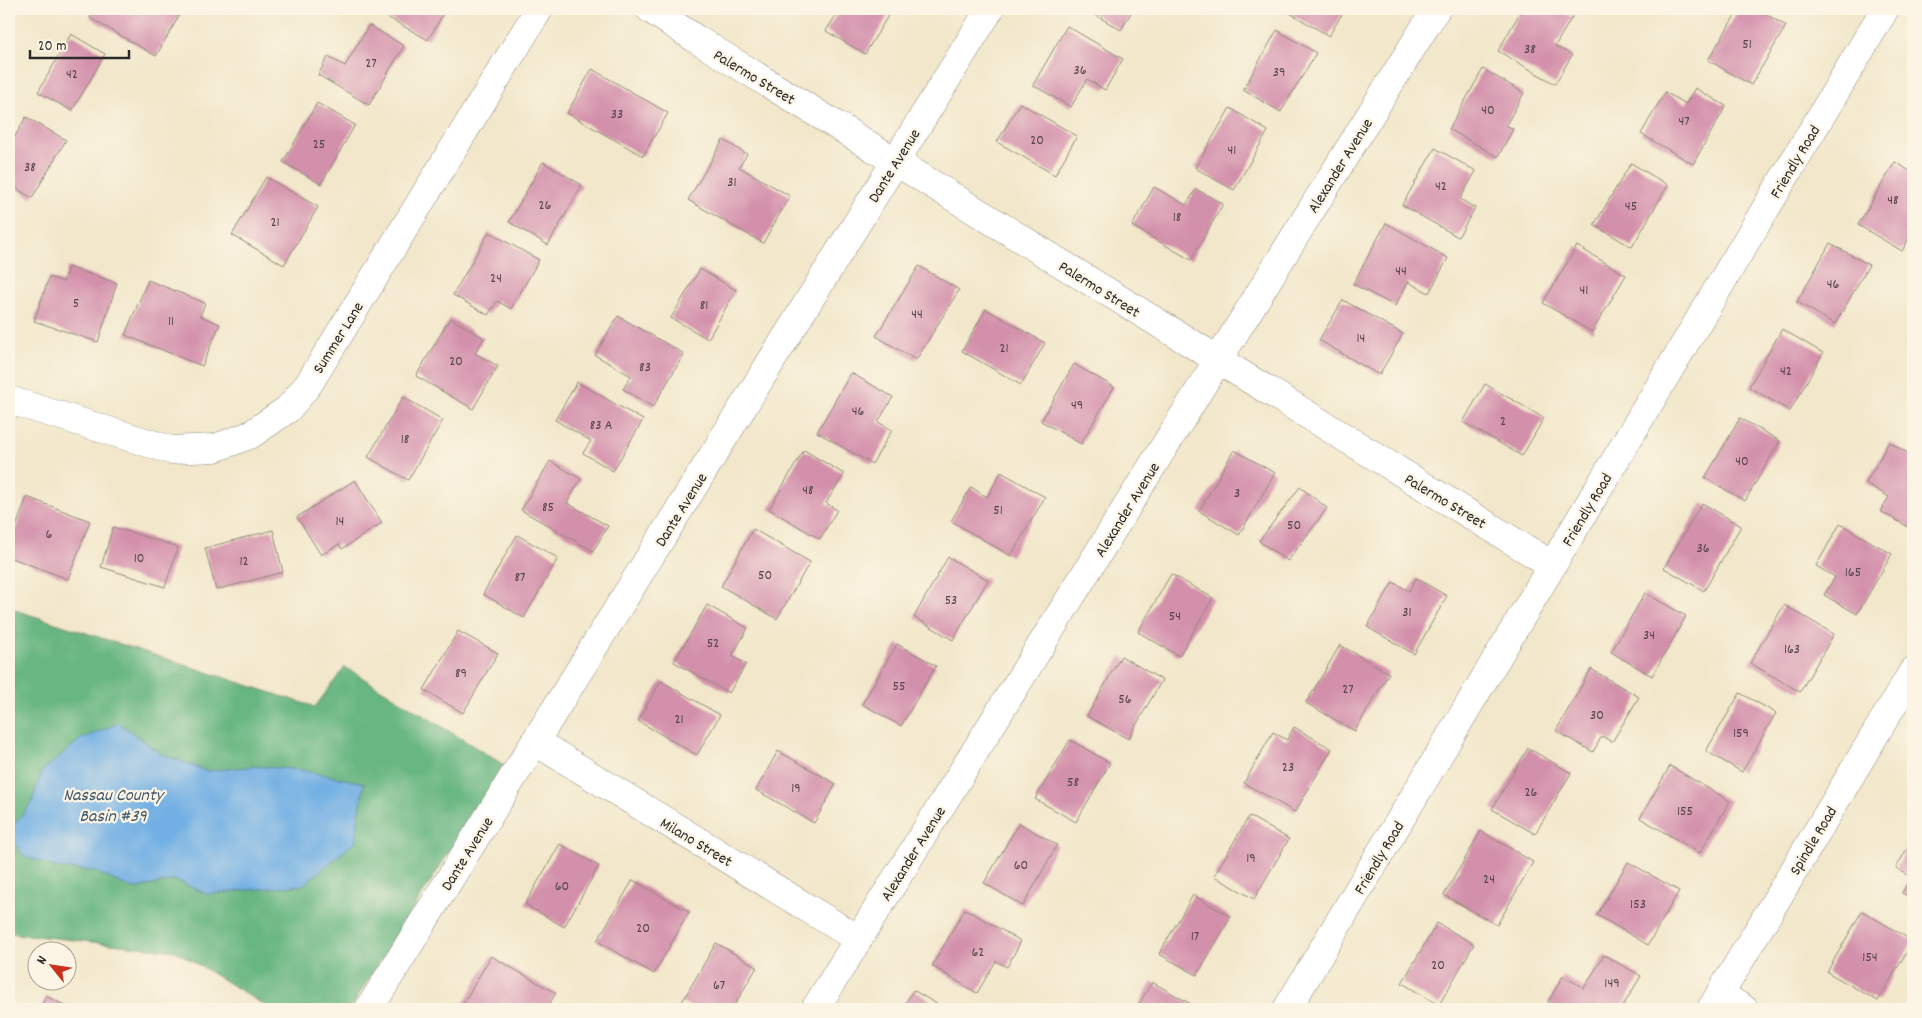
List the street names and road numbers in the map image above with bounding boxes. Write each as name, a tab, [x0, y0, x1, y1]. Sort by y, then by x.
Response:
street label: Palermo Street	[708, 45, 799, 112]
street label: Alexander Avenue	[1303, 114, 1380, 218]
street label: Friendly Road	[1765, 121, 1827, 203]
street label: Dante Avenue	[863, 125, 927, 208]
street label: Palermo Street	[1053, 256, 1144, 324]
street label: Summer Lane	[308, 298, 370, 379]
street label: Alexander Avenue	[1090, 458, 1167, 562]
street label: Dante Avenue	[650, 469, 714, 552]
street label: Palermo Street	[1399, 469, 1490, 536]
street label: Friendly Road	[1557, 469, 1619, 551]
street label: Alexander Avenue	[876, 802, 953, 906]
street label: Spindle Road	[1785, 802, 1844, 880]
street label: Dante Avenue	[436, 813, 500, 896]
street label: Milano Street	[655, 813, 736, 874]
street label: Friendly Road	[1349, 817, 1411, 899]

